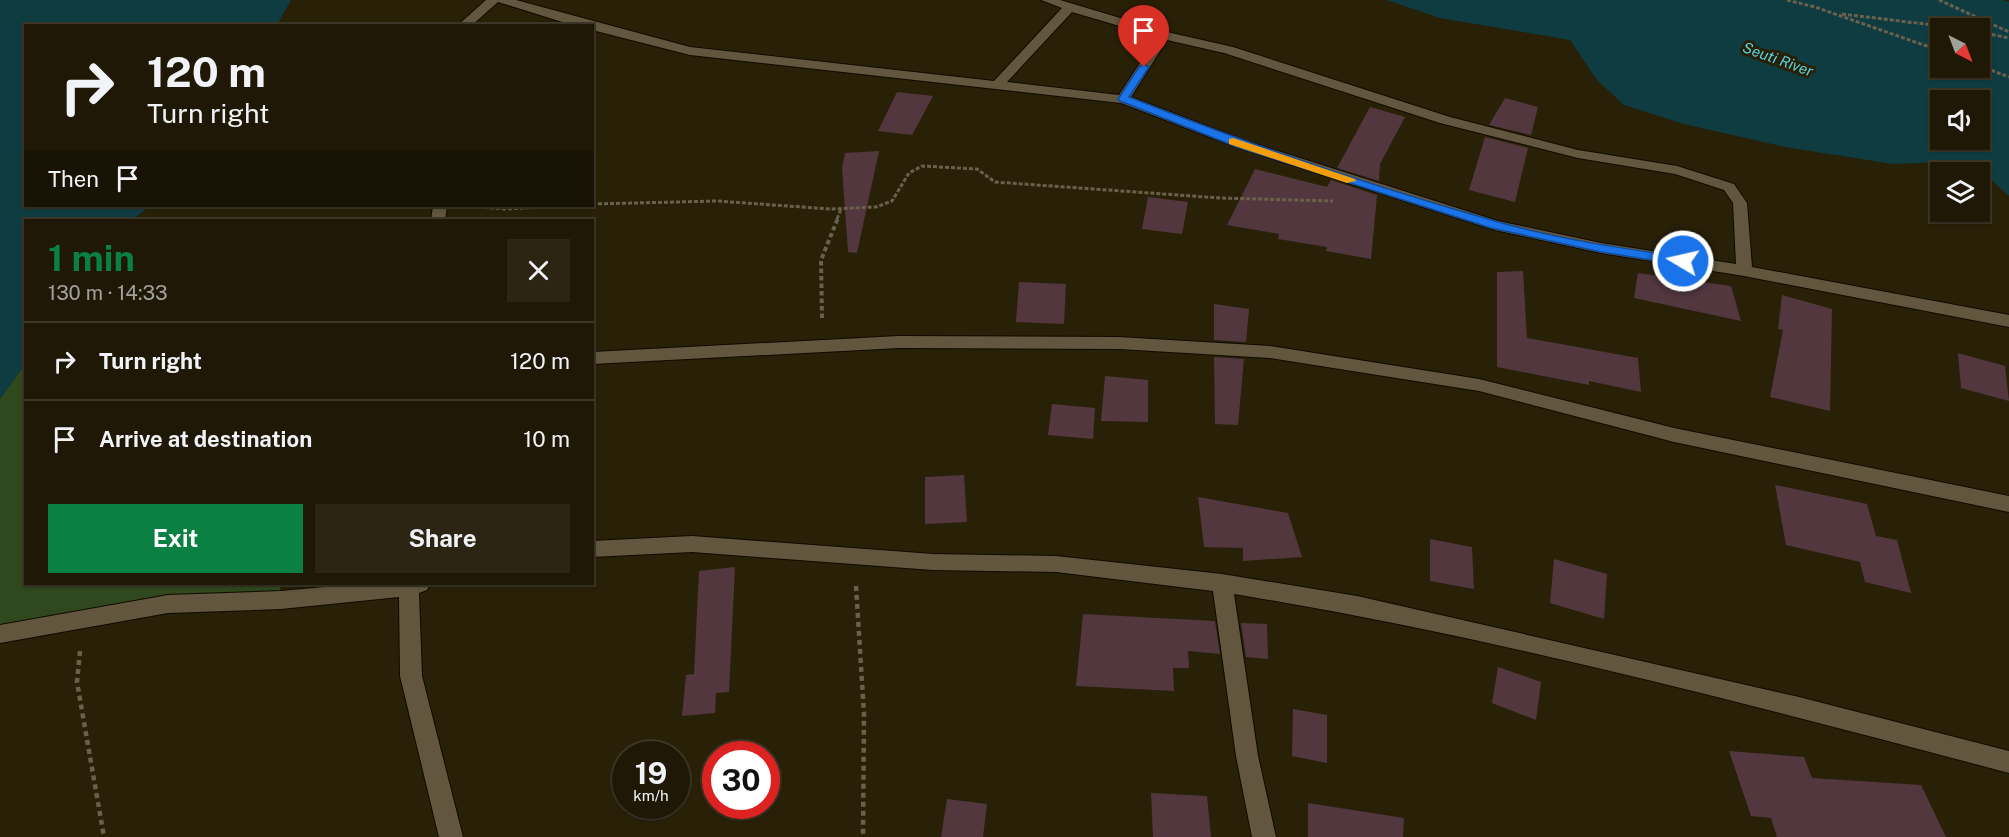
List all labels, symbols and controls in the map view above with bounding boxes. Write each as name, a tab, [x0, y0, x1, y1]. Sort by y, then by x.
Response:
pin	[1118, 5, 1169, 67]
icon: arrive	[1127, 14, 1160, 47]
north arrow	[1930, 18, 1990, 78]
map controls	[1930, 18, 1990, 222]
water label: Seuti River	[1740, 38, 1816, 80]
text: 120 m	[147, 47, 266, 96]
icon: right	[48, 48, 126, 126]
button: sound	[1930, 90, 1990, 150]
text: Turn right	[147, 97, 270, 129]
icon: arrive	[111, 162, 144, 195]
button: layers	[1930, 162, 1990, 222]
text: Then	[48, 166, 99, 192]
position arrow	[1651, 229, 1715, 293]
text: 1 min	[48, 237, 135, 279]
button: close	[507, 239, 570, 302]
text: 130 m · 14:33	[48, 281, 167, 305]
icon: right	[48, 345, 81, 378]
text: Turn right	[99, 348, 202, 374]
text: 120 m	[510, 348, 570, 374]
icon: arrive	[48, 423, 81, 456]
text: Arrive at destination	[99, 426, 312, 452]
text: 10 m	[523, 426, 570, 452]
button: Exit	[48, 504, 303, 573]
button: Share	[315, 504, 570, 573]
speed limit sign: 30	[702, 741, 780, 819]
text: 19	[635, 755, 667, 791]
text: km/h	[633, 787, 669, 804]

